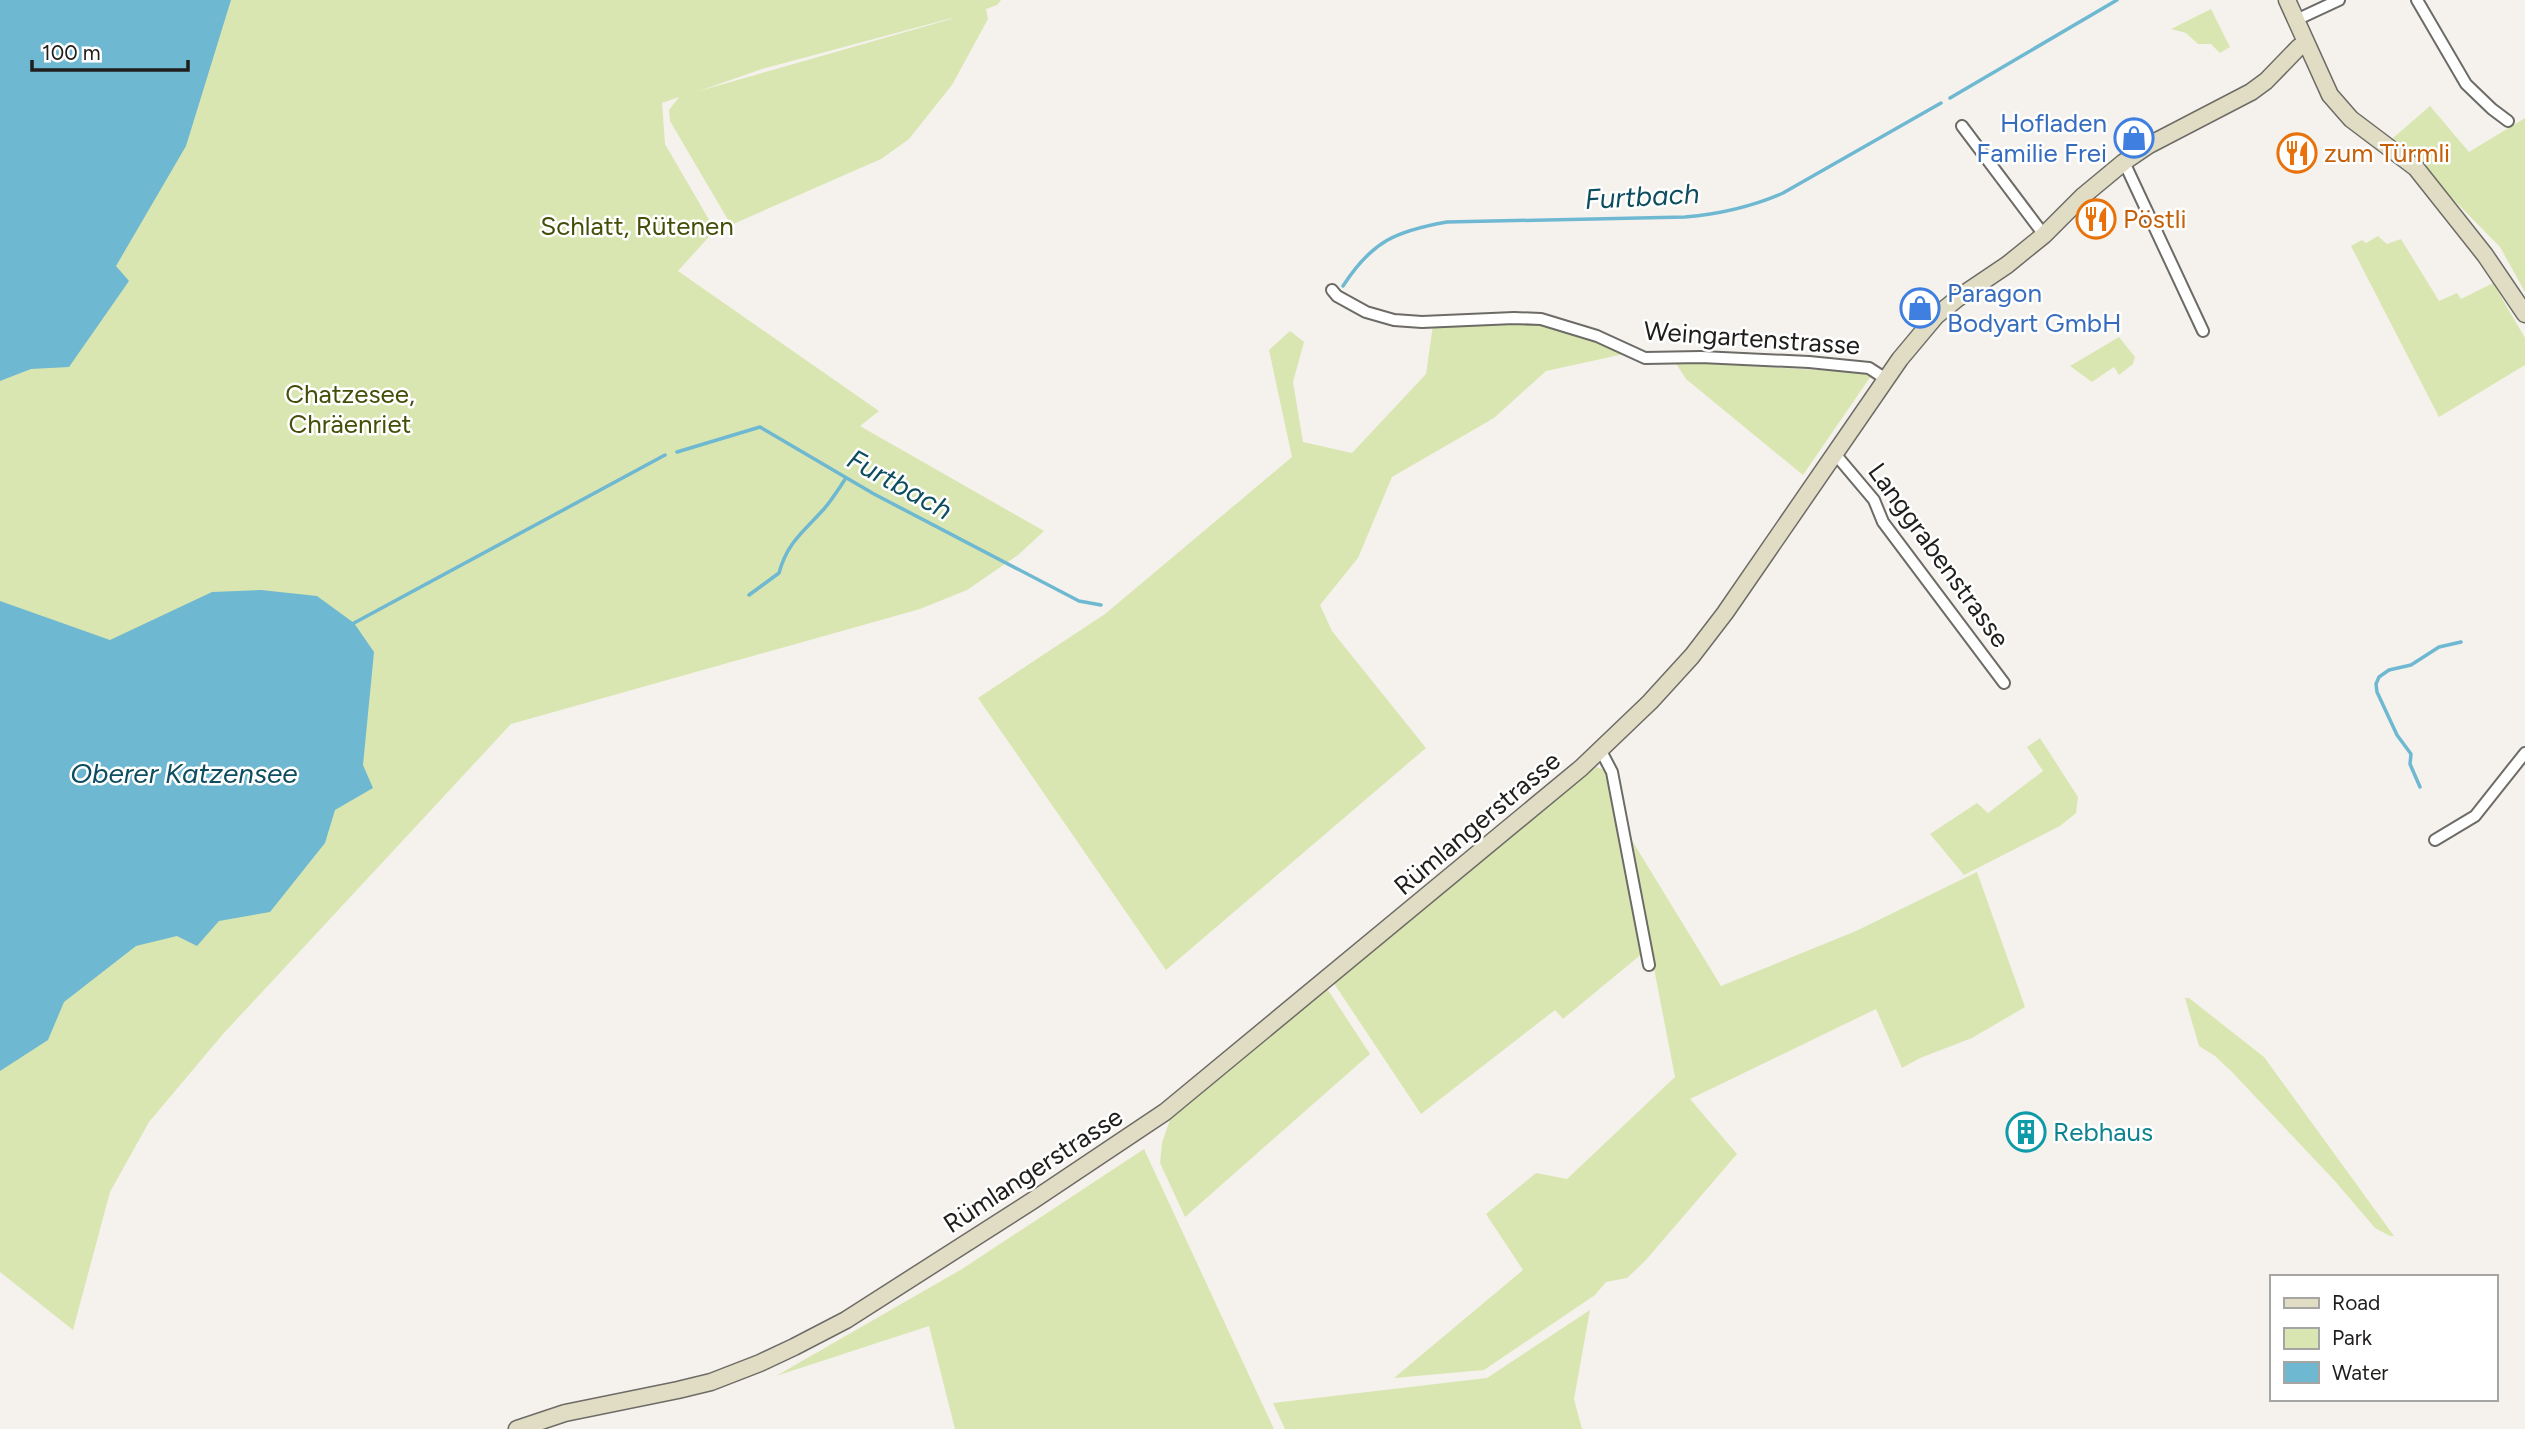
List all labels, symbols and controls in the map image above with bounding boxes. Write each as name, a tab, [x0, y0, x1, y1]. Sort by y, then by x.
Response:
scale bar	[32, 28, 187, 72]
text: 100 m	[42, 40, 101, 65]
place label: Hofladen Familie Frei	[1976, 107, 2107, 169]
shop icon: Hofladen Familie Frei	[2113, 117, 2155, 159]
restaurant icon: zum Türmli	[2276, 132, 2318, 174]
place label: zum Türmli	[2324, 137, 2450, 169]
water label: Furtbach	[1584, 176, 1700, 216]
restaurant icon: Pöstli	[2075, 198, 2117, 240]
place label: Pöstli	[2123, 203, 2187, 235]
park label: Schlatt, Rütenen	[540, 210, 734, 242]
place label: Paragon Bodyart GmbH	[1947, 277, 2122, 339]
shop icon: Paragon Bodyart GmbH	[1899, 287, 1941, 329]
street label: Weingartenstrasse	[1643, 314, 1861, 362]
park label: Chatzesee, Chräenriet	[285, 378, 415, 440]
water label: Furtbach	[842, 441, 958, 527]
street label: Langgrabenstrasse	[1861, 457, 2017, 653]
street label: Rümlangerstrasse	[1387, 744, 1567, 902]
water label: Oberer Katzensee	[70, 756, 298, 790]
street label: Rümlangerstrasse	[937, 1100, 1129, 1240]
building icon: Rebhaus	[2005, 1111, 2047, 1153]
place label: Rebhaus	[2053, 1116, 2153, 1148]
legend	[2270, 1275, 2497, 1401]
text: Road	[2332, 1290, 2380, 1315]
text: Park	[2332, 1325, 2373, 1350]
text: Water	[2332, 1360, 2388, 1385]

